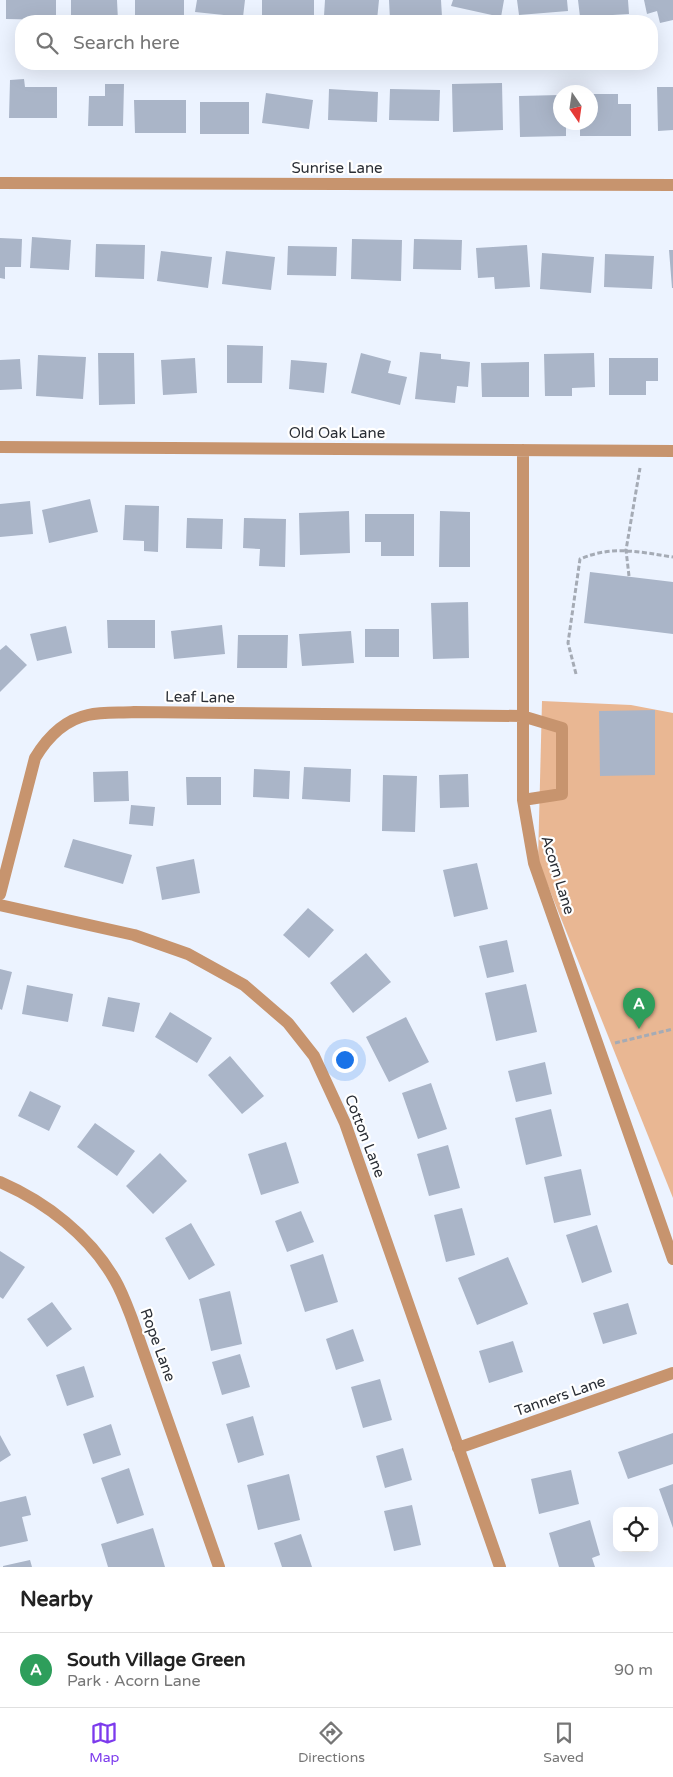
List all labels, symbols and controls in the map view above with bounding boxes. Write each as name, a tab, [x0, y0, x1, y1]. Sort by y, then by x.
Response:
search box	[15, 15, 658, 70]
icon: search	[33, 29, 61, 57]
text: Search here	[73, 32, 180, 54]
north arrow	[553, 85, 598, 130]
street label: Sunrise Lane	[291, 159, 383, 177]
street label: Old Oak Lane	[289, 424, 385, 442]
street label: Leaf Lane	[165, 687, 235, 707]
street label: Acorn Lane	[537, 833, 579, 917]
pin: A	[623, 988, 655, 1029]
your location	[332, 1047, 358, 1073]
street label: Cotton Lane	[341, 1092, 389, 1180]
street label: Rope Lane	[136, 1306, 180, 1384]
street label: Tanners Lane	[512, 1372, 608, 1420]
map controls	[613, 1507, 658, 1552]
button: locate	[613, 1507, 658, 1552]
text: Nearby	[20, 1587, 93, 1612]
text: South Village Green	[67, 1649, 246, 1671]
text: A	[30, 1660, 42, 1680]
text: 90 m	[614, 1660, 653, 1680]
text: Park · Acorn Lane	[67, 1671, 201, 1691]
tab: Map	[89, 1719, 119, 1766]
tab: Directions	[298, 1719, 365, 1766]
tab: Saved	[543, 1719, 584, 1766]

